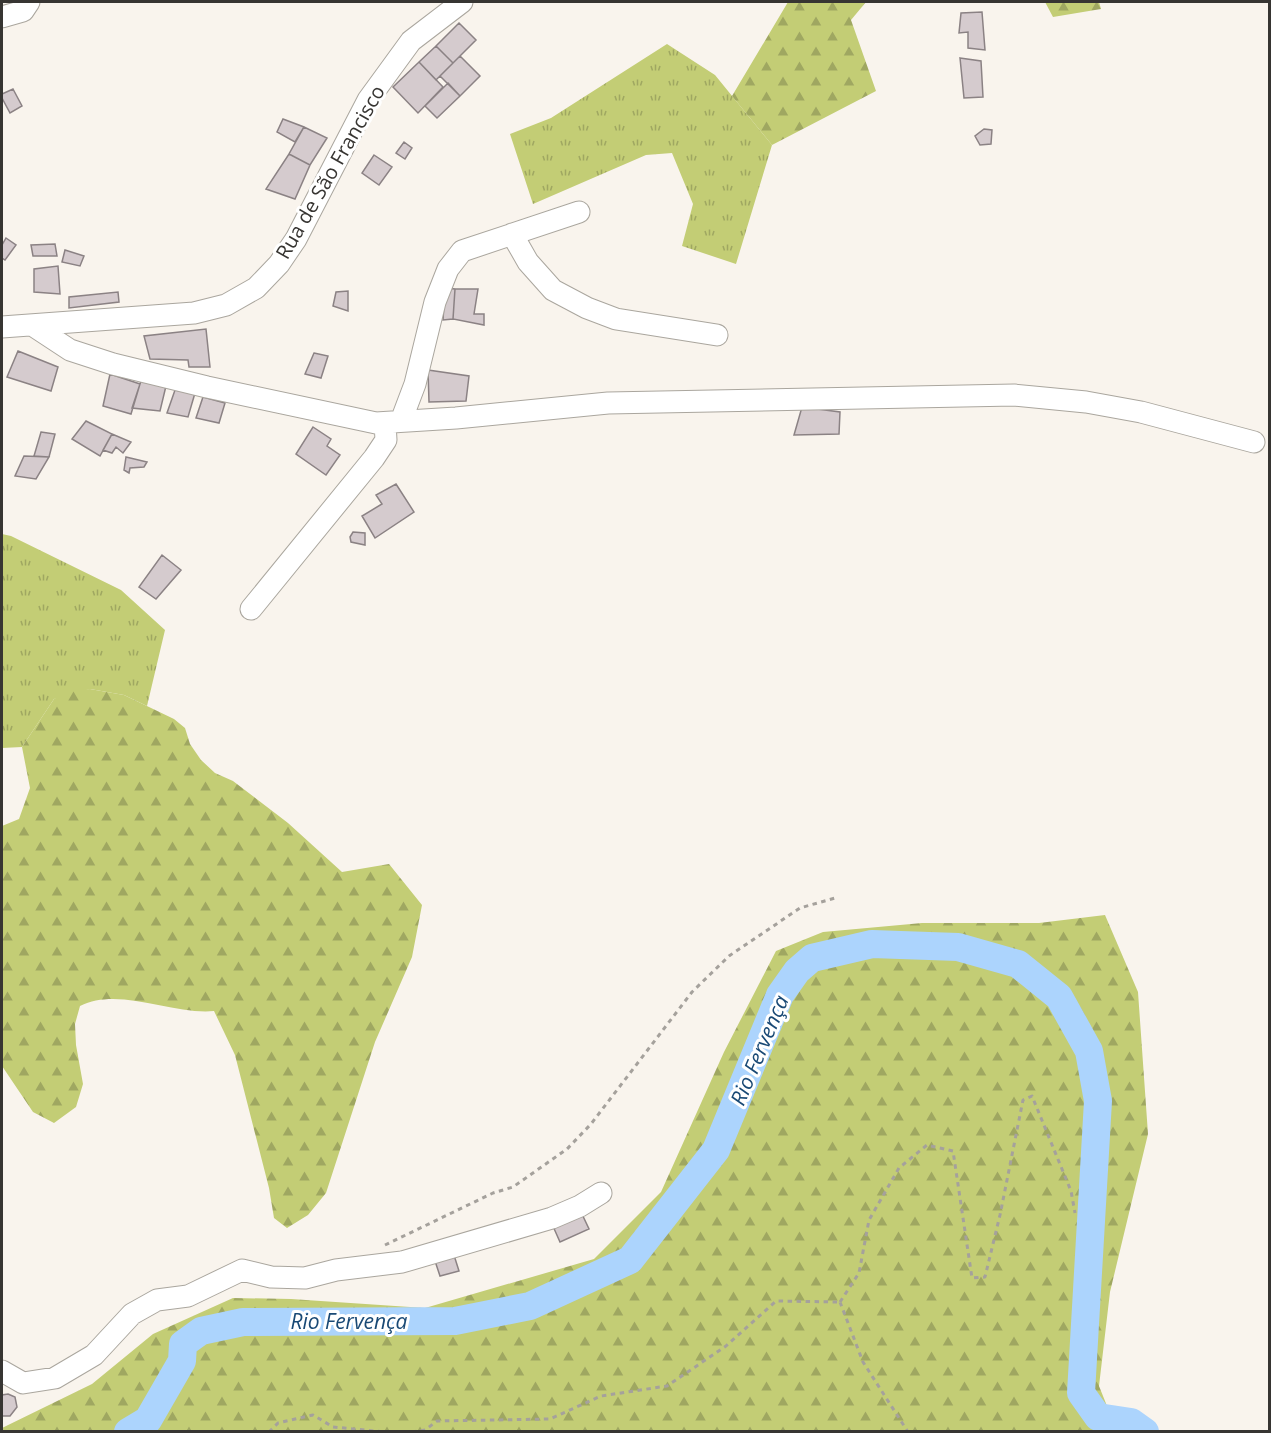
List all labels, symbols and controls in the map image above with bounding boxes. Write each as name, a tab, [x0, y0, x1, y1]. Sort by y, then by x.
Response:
street label: Rua de São Francisco	[269, 80, 391, 264]
water label: Rio Fervença	[723, 991, 795, 1109]
water label: Rio Fervença	[291, 1307, 408, 1335]

